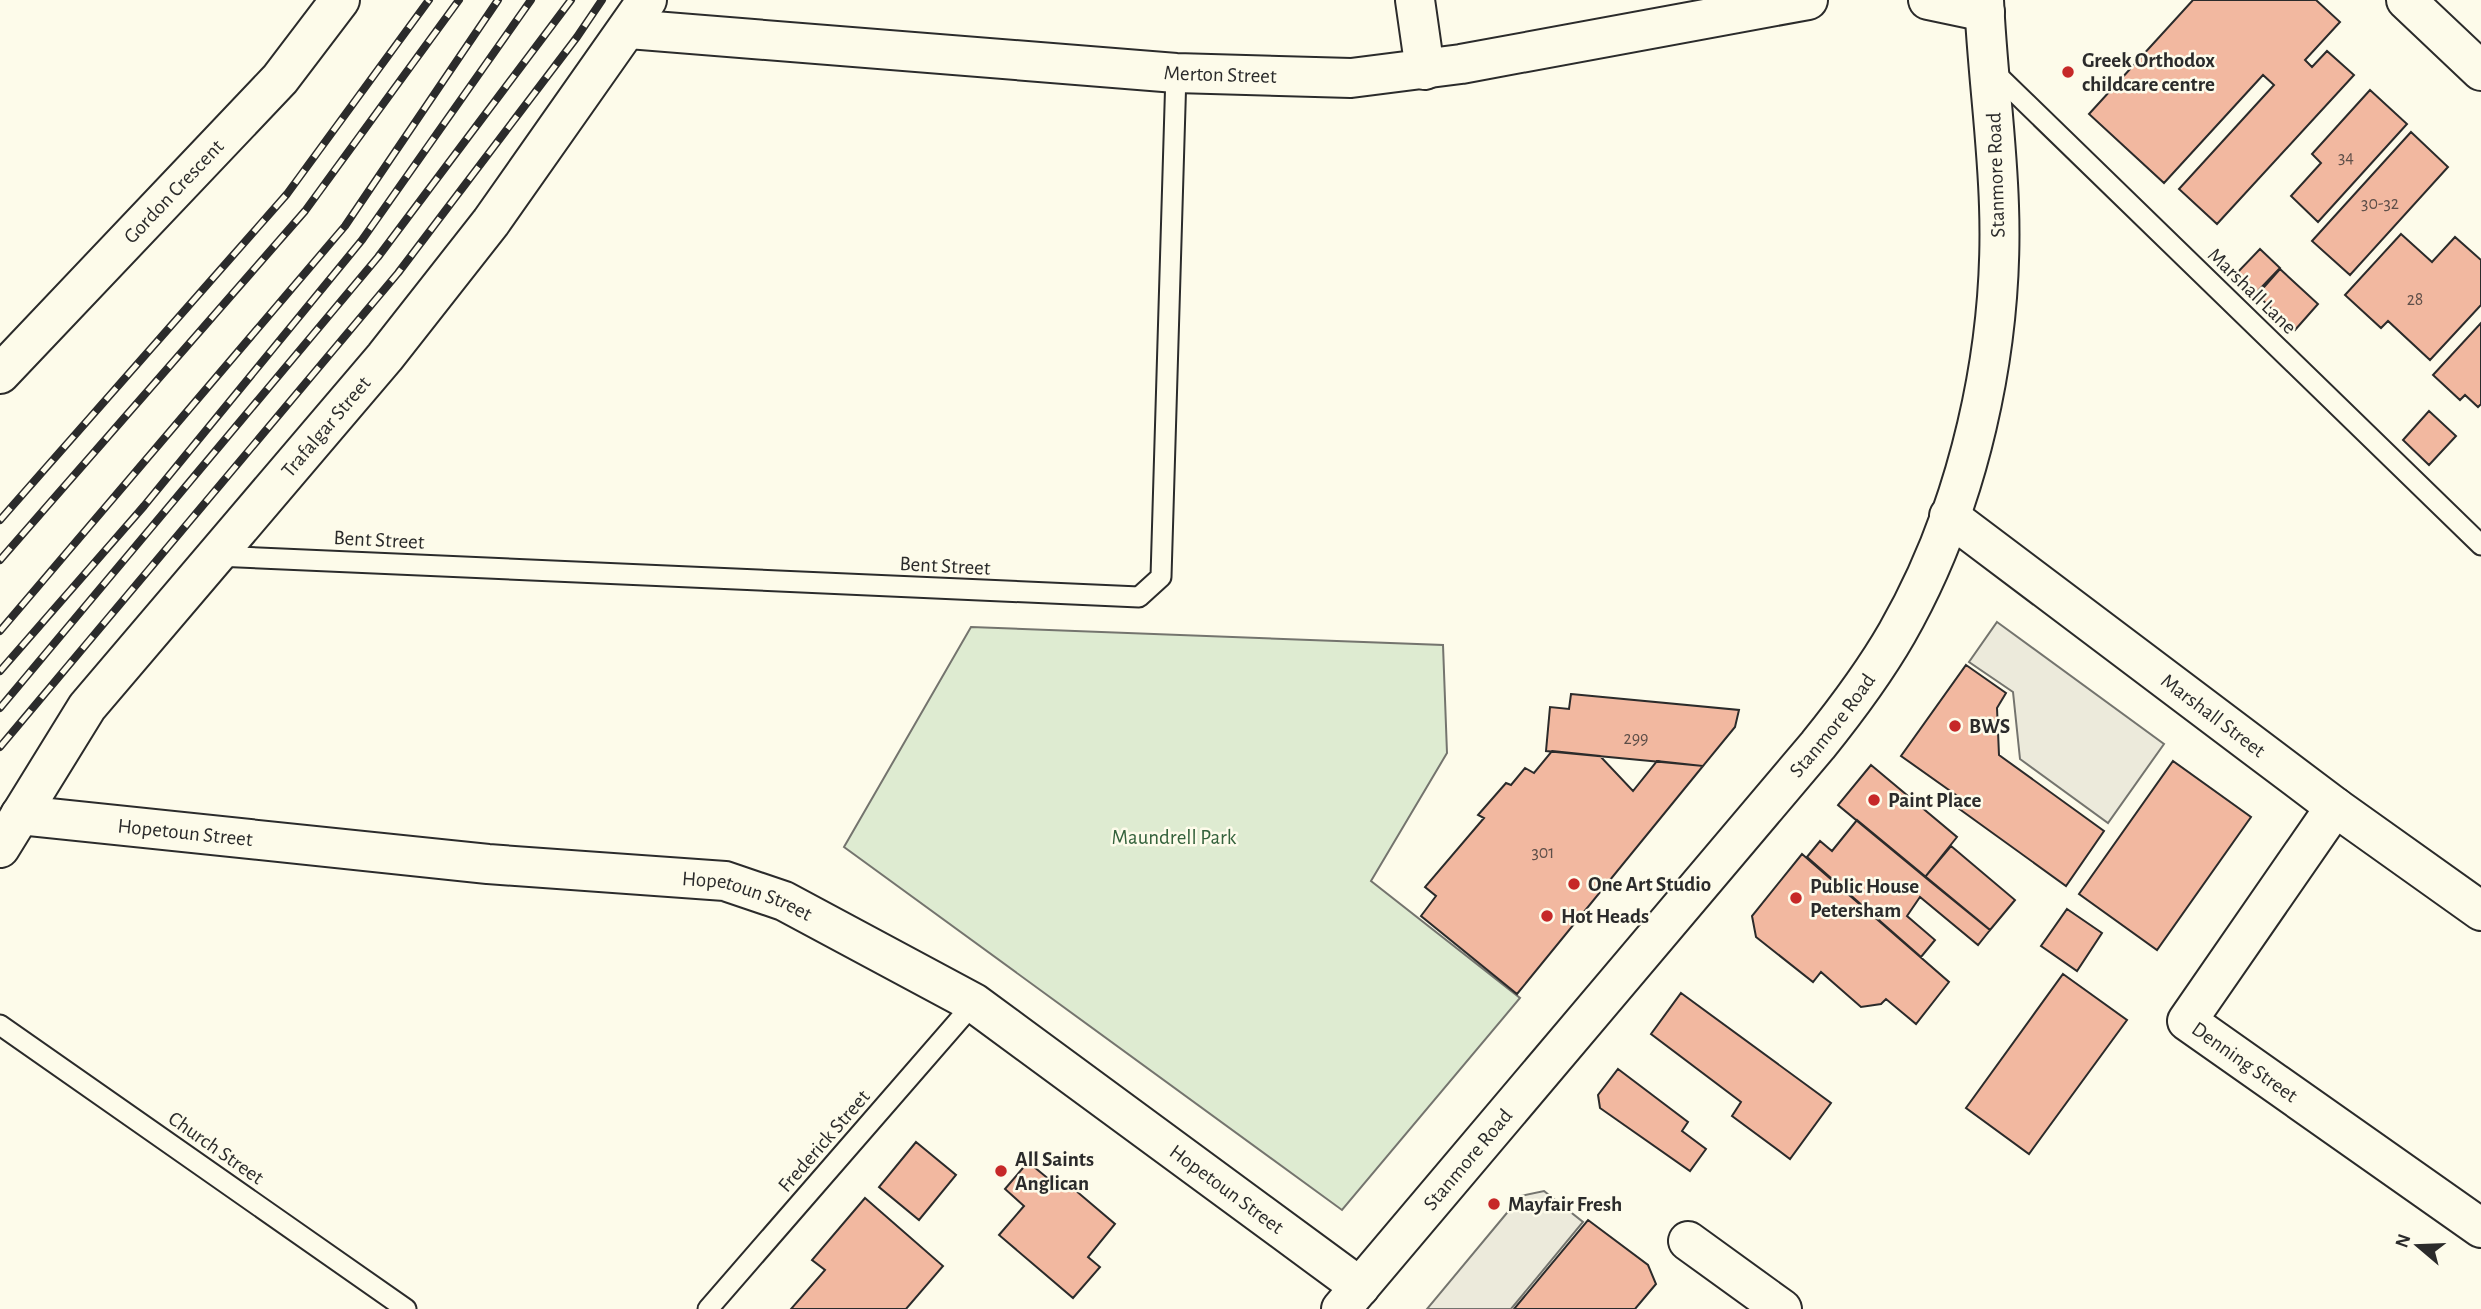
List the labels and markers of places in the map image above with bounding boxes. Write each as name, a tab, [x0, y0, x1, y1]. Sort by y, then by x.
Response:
place label: Greek Orthodox childcare centre	[2082, 50, 2215, 95]
marker: Greek Orthodox childcare centre	[2060, 64, 2076, 80]
place label: BWS	[1969, 716, 2010, 737]
marker: BWS	[1947, 718, 1963, 734]
place label: Paint Place	[1888, 790, 1981, 811]
marker: Paint Place	[1866, 792, 1882, 808]
place label: One Art Studio	[1588, 874, 1711, 895]
marker: One Art Studio	[1566, 876, 1582, 892]
place label: Public House Petersham	[1810, 876, 1919, 921]
marker: Public House Petersham	[1788, 890, 1804, 906]
place label: Hot Heads	[1561, 906, 1649, 927]
marker: Hot Heads	[1539, 908, 1555, 924]
place label: All Saints Anglican	[1015, 1149, 1094, 1194]
marker: All Saints Anglican	[993, 1163, 1009, 1179]
place label: Mayfair Fresh	[1508, 1194, 1622, 1215]
marker: Mayfair Fresh	[1486, 1196, 1502, 1212]

